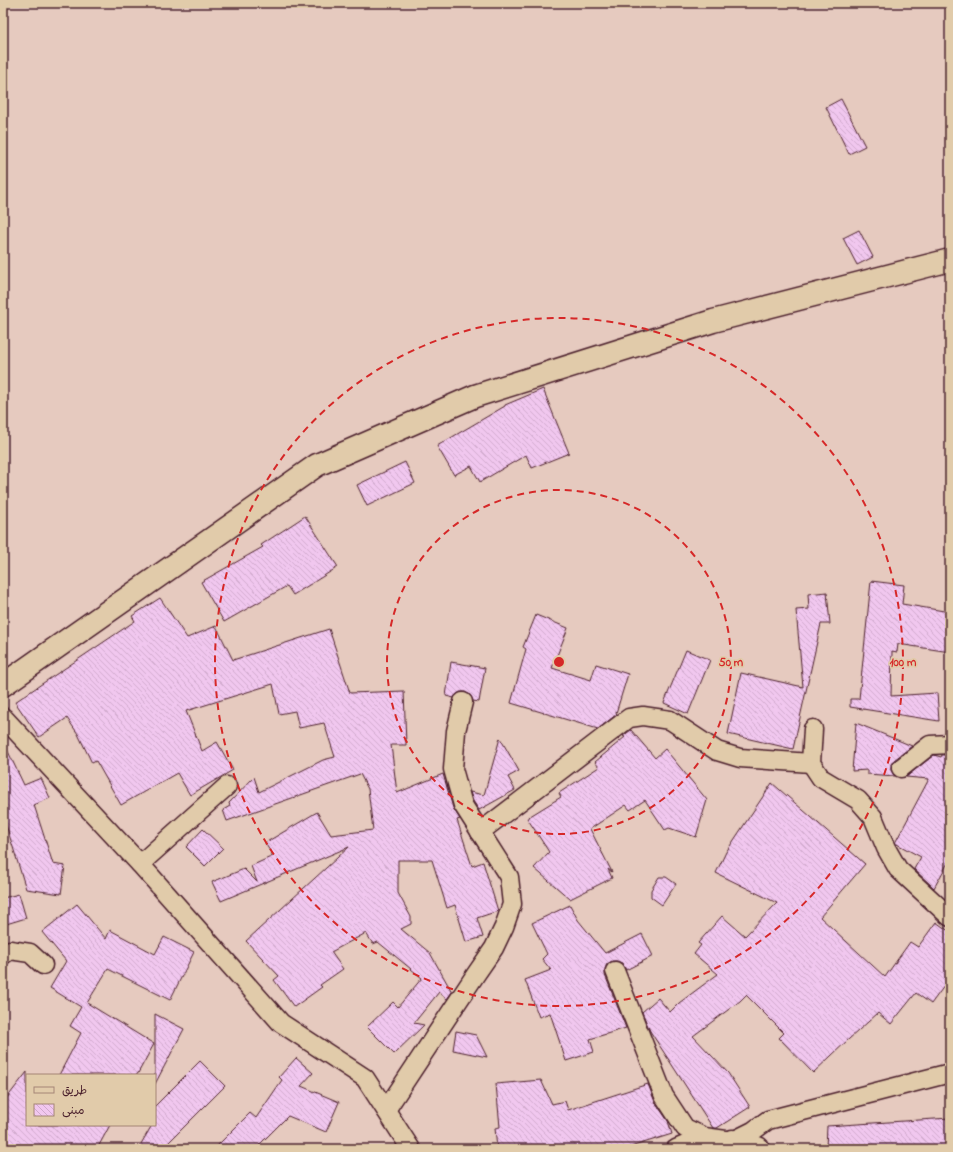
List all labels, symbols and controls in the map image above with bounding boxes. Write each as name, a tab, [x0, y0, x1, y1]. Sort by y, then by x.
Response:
text: 50 m	[719, 654, 744, 672]
text: 100 m	[890, 654, 917, 672]
centre of rings	[552, 655, 566, 669]
legend	[26, 1074, 156, 1126]
text: طريق	[62, 1082, 87, 1100]
text: مبنى	[62, 1102, 85, 1120]

